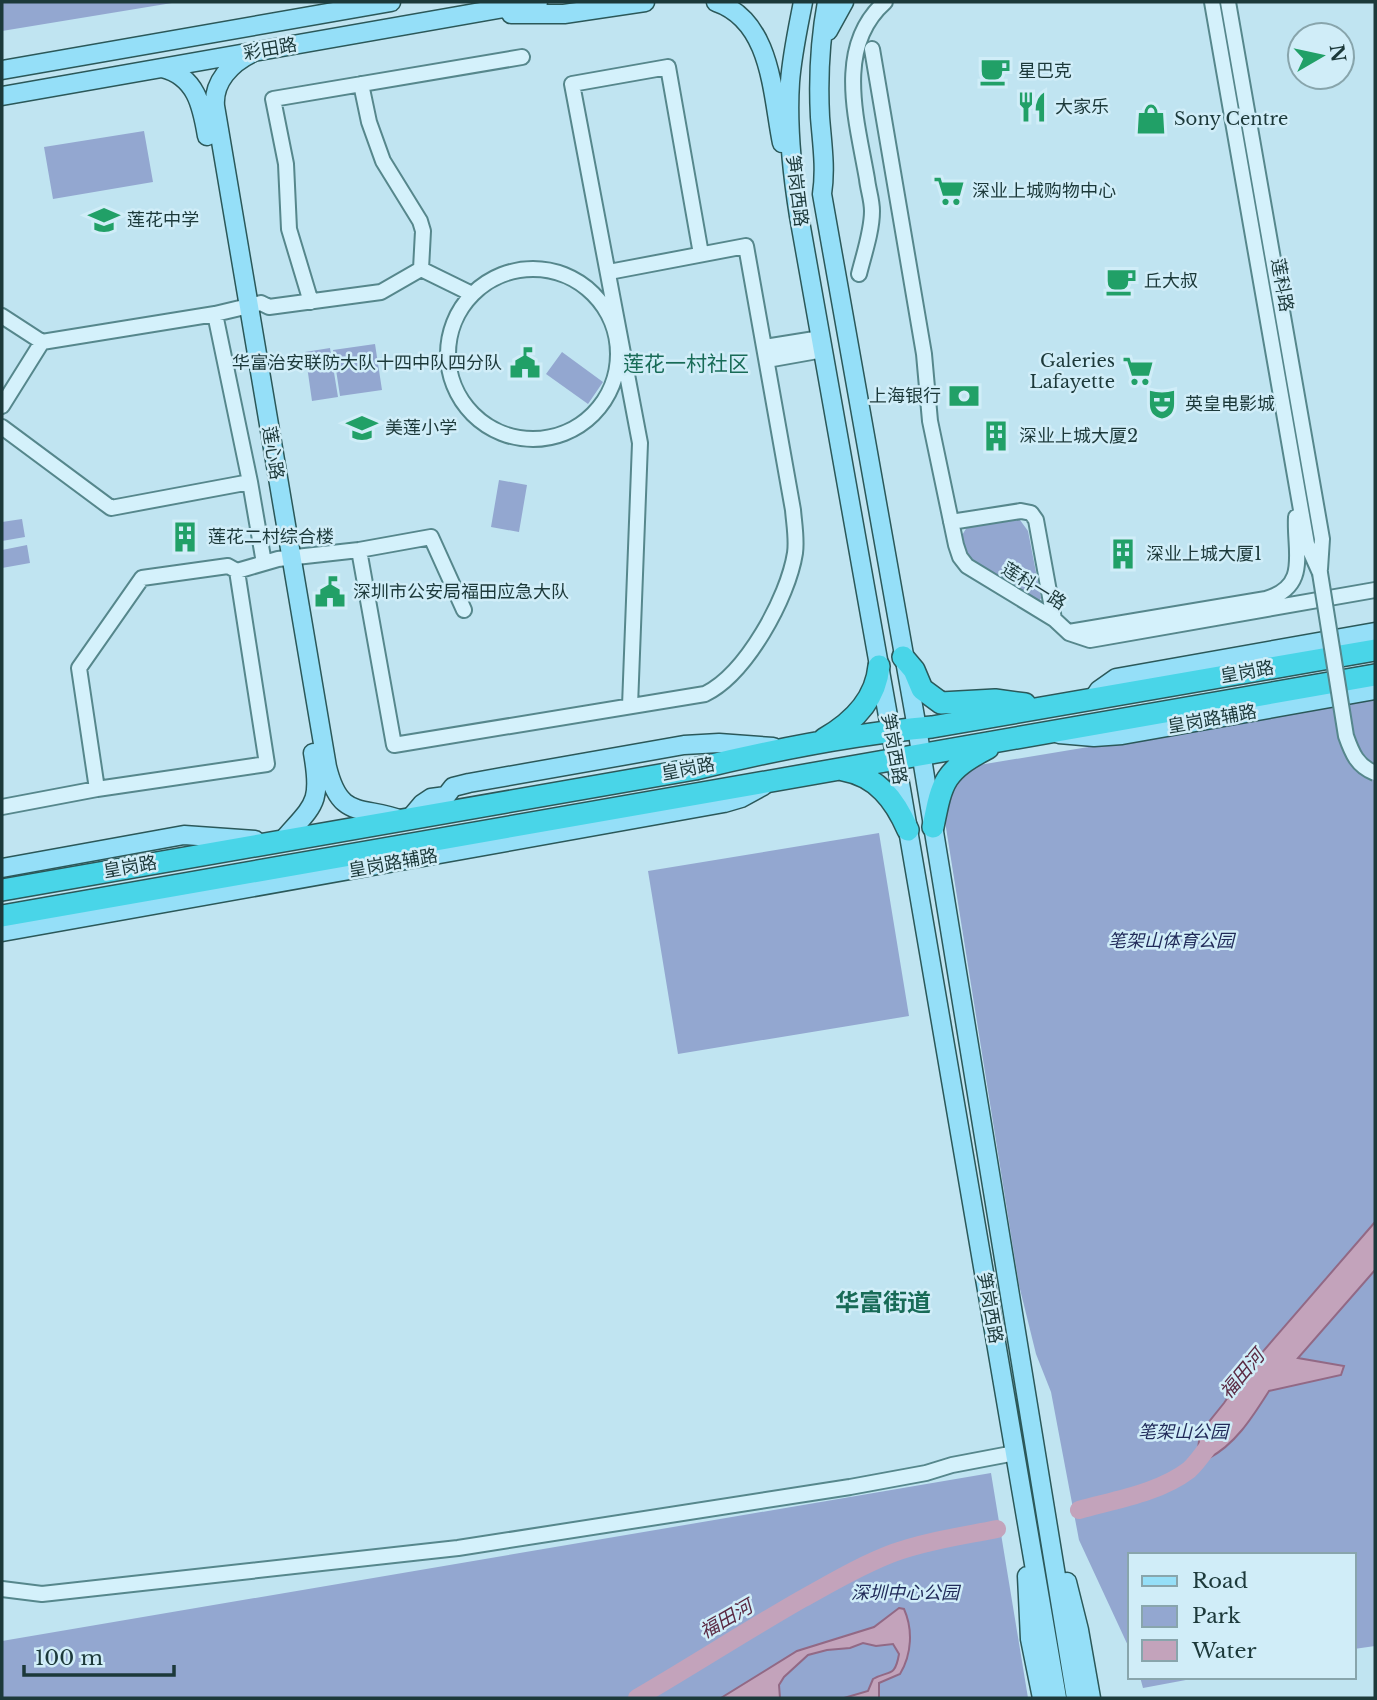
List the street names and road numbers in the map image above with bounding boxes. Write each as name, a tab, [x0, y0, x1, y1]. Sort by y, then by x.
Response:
street label: 彩田路	[242, 33, 298, 65]
street label: 笋岗西路	[782, 154, 812, 228]
street label: 莲科路	[1266, 257, 1298, 313]
street label: 莲心路	[258, 425, 288, 481]
street label: 莲科一路	[998, 558, 1070, 614]
street label: 皇岗路	[1219, 656, 1275, 688]
street label: 皇岗路辅路	[1166, 700, 1258, 738]
street label: 笋岗西路	[877, 712, 911, 786]
street label: 皇岗路	[659, 753, 717, 785]
street label: 皇岗路辅路	[347, 844, 439, 882]
street label: 皇岗路	[102, 851, 158, 883]
street label: 笋岗西路	[973, 1271, 1007, 1345]

